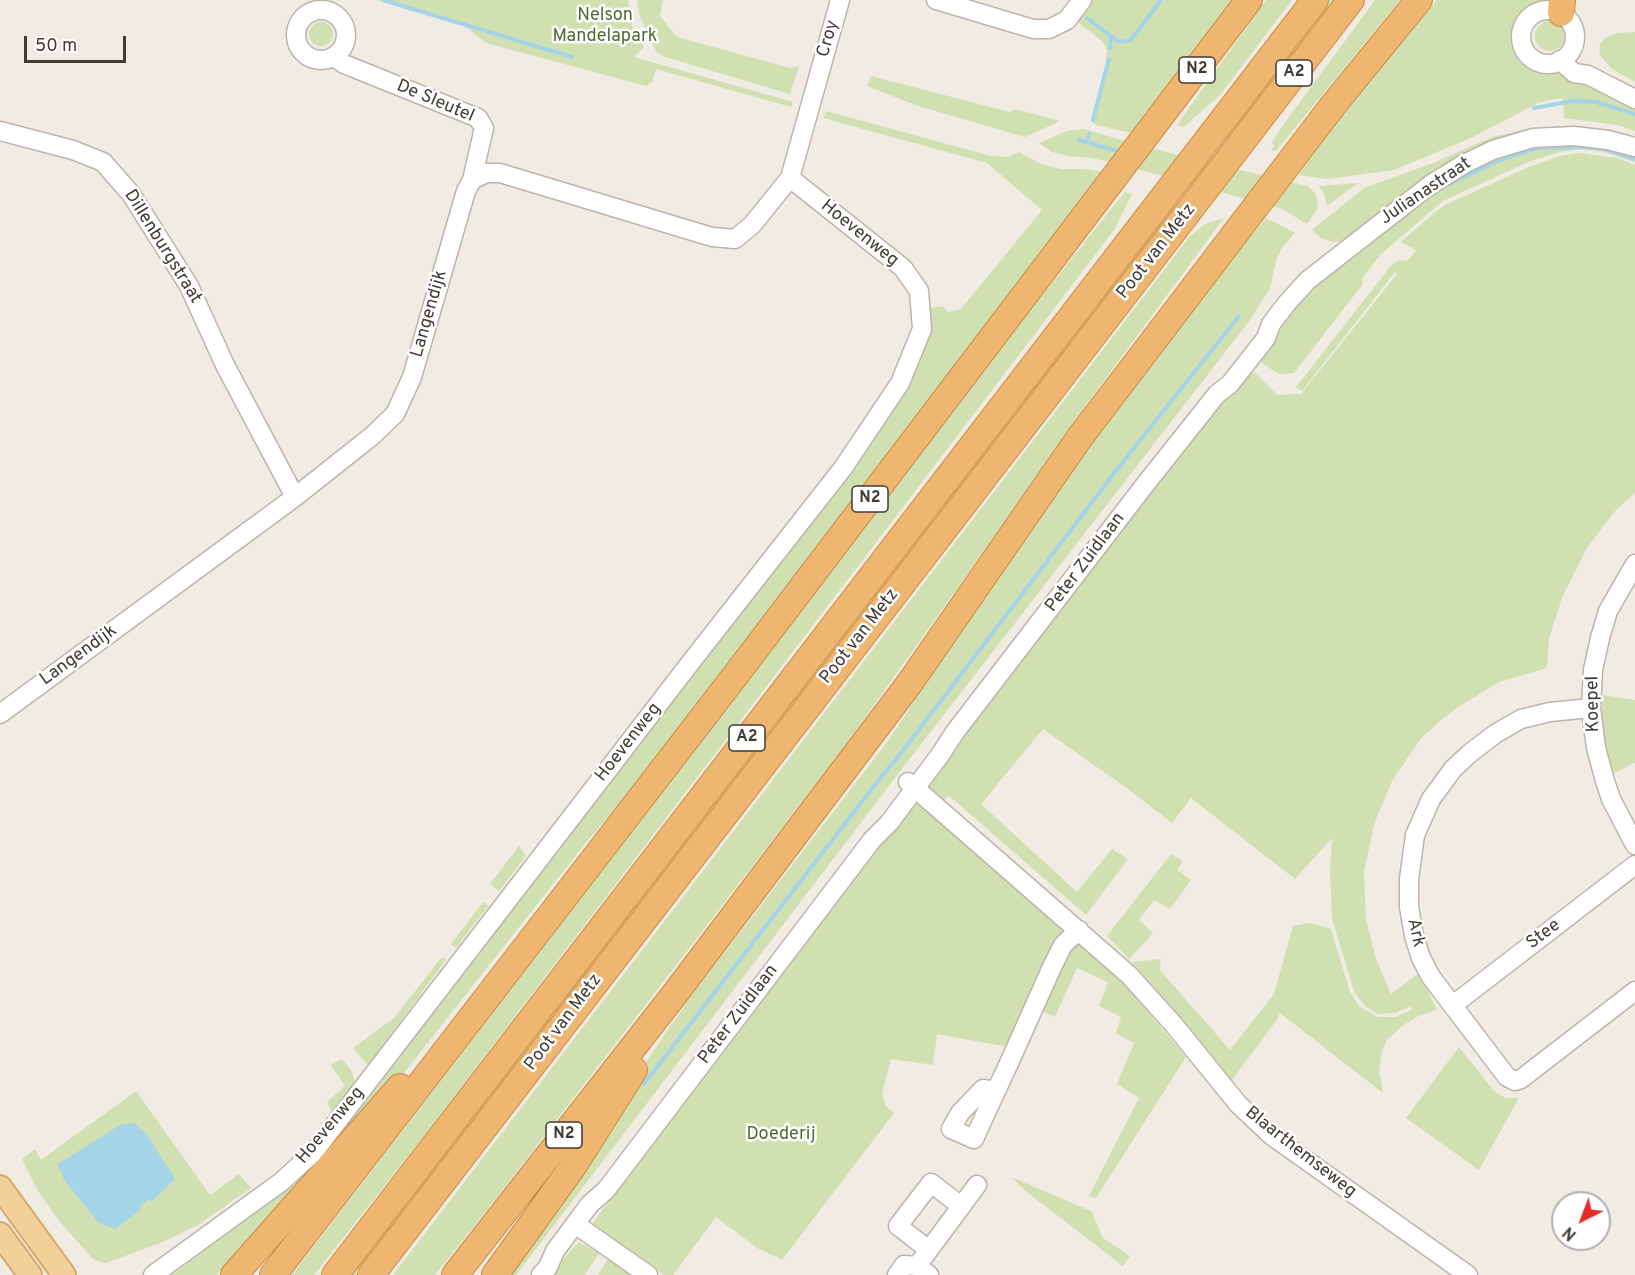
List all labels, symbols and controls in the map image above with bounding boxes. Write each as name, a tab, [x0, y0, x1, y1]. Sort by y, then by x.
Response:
park label: Nelson Mandelapark	[553, 5, 657, 48]
street label: Croy	[813, 18, 845, 60]
scale bar	[27, 24, 129, 62]
text: 50 m	[35, 35, 77, 58]
road number: N2	[1179, 57, 1215, 83]
road number: A2	[1276, 60, 1312, 86]
street label: De Sleutel	[393, 76, 477, 128]
street label: Julianastraat	[1376, 154, 1476, 230]
street label: Dillenburgstraat	[118, 186, 206, 308]
street label: Hoevenweg	[816, 196, 902, 272]
street label: Poot van Metz	[1113, 200, 1201, 304]
street label: Langendijk	[407, 268, 453, 360]
road number: N2	[852, 486, 888, 512]
street label: Peter Zuidlaan	[1042, 509, 1130, 617]
street label: Poot van Metz	[816, 585, 904, 689]
street label: Langendijk	[36, 621, 122, 691]
street label: Koepel	[1583, 676, 1605, 732]
street label: Hoevenweg	[592, 699, 666, 787]
road number: A2	[729, 725, 765, 751]
street label: Stee	[1523, 915, 1565, 955]
street label: Ark	[1401, 917, 1429, 949]
street label: Peter Zuidlaan	[695, 961, 783, 1069]
street label: Poot van Metz	[521, 970, 607, 1076]
street label: Hoevenweg	[292, 1083, 370, 1169]
street label: Blaarthemseweg	[1240, 1103, 1360, 1203]
road number: N2	[546, 1122, 582, 1148]
park label: Doederij	[746, 1124, 816, 1146]
north arrow	[1551, 1191, 1611, 1251]
text: N	[1559, 1222, 1581, 1244]

